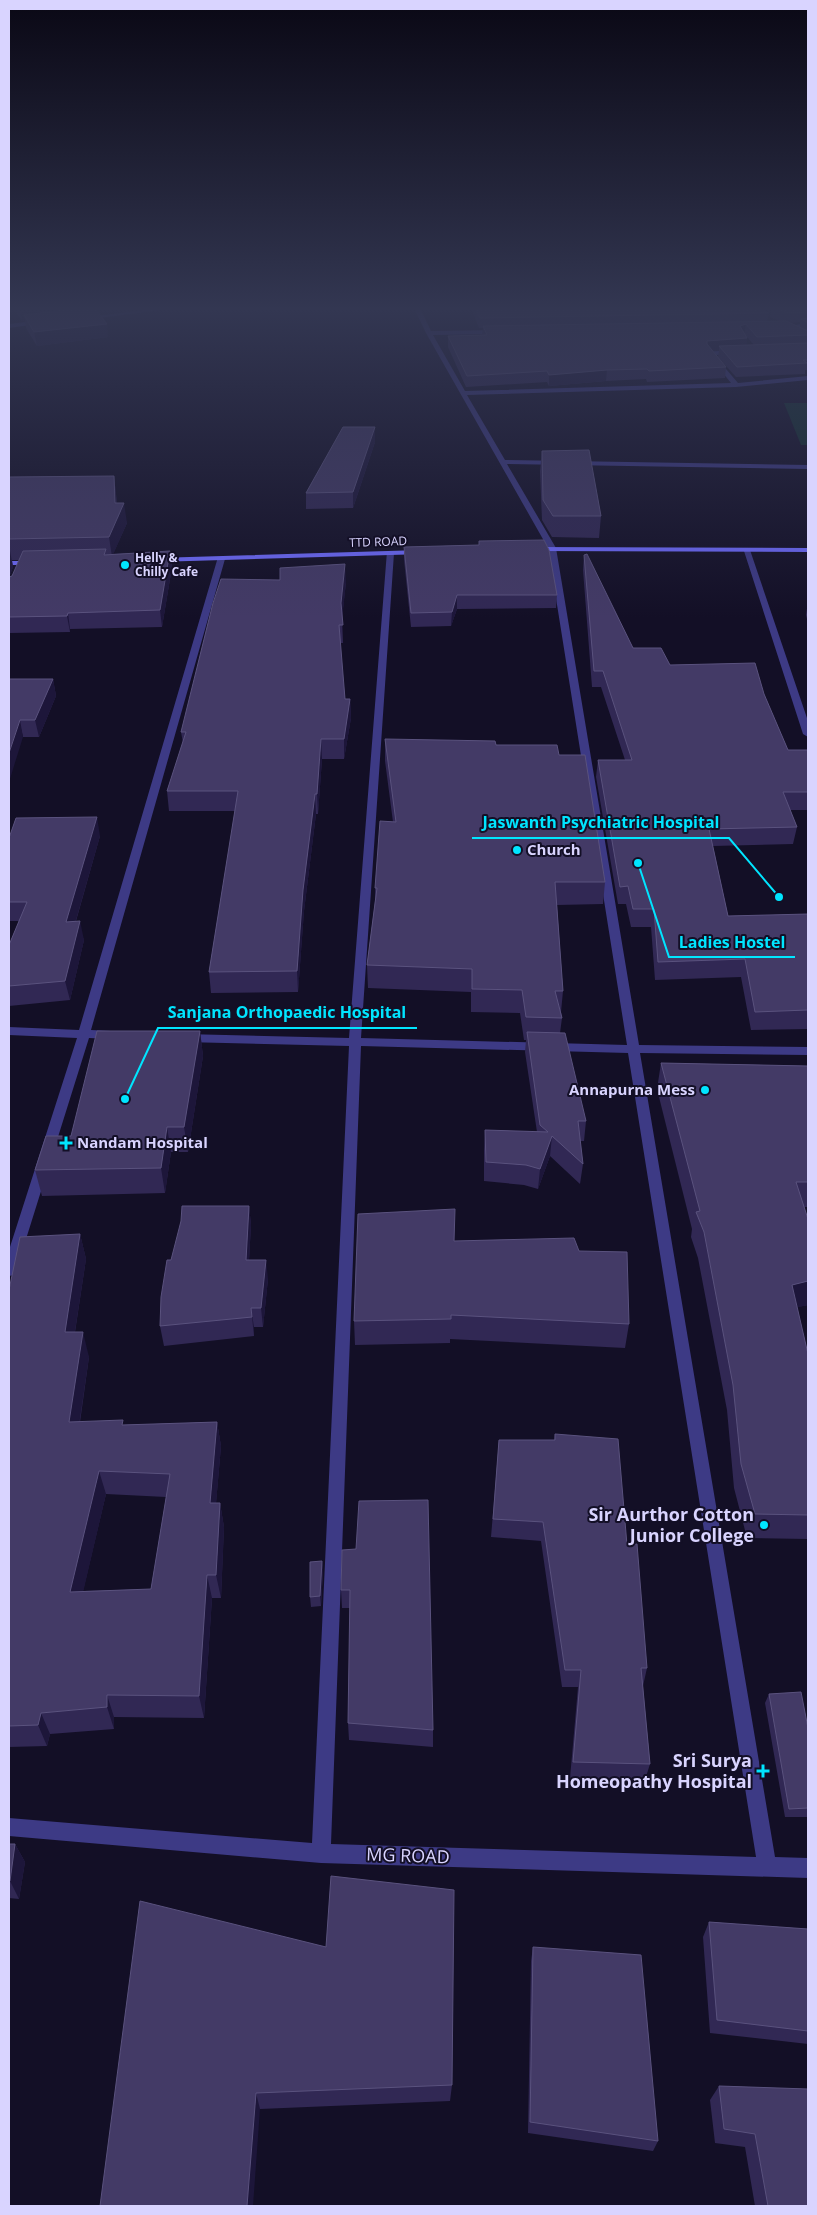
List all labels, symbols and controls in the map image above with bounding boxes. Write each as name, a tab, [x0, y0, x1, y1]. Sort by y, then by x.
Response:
street label: TTD ROAD	[349, 532, 407, 551]
place label: Helly & Chilly Cafe	[135, 549, 198, 580]
marker: Helly & Chilly Cafe	[119, 559, 131, 571]
callout: Jaswanth Psychiatric Hospital	[472, 807, 729, 838]
text: Jaswanth Psychiatric Hospital	[481, 811, 719, 833]
place label: Church	[527, 839, 581, 859]
marker: Church	[511, 844, 523, 856]
callout: Ladies Hostel	[669, 926, 795, 957]
text: Ladies Hostel	[679, 931, 785, 953]
callout: Sanjana Orthopaedic Hospital	[158, 997, 417, 1028]
text: Sanjana Orthopaedic Hospital	[168, 1001, 406, 1023]
place label: Annapurna Mess	[569, 1079, 695, 1099]
marker: Annapurna Mess	[699, 1084, 711, 1096]
place label: Nandam Hospital	[77, 1132, 208, 1152]
marker: Nandam Hospital	[59, 1136, 73, 1150]
place label: Sir Aurthor Cotton Junior College	[588, 1502, 754, 1547]
marker: Sir Aurthor Cotton Junior College	[758, 1519, 770, 1531]
place label: Sri Surya Homeopathy Hospital	[556, 1748, 752, 1793]
marker: Sri Surya Homeopathy Hospital	[756, 1764, 770, 1778]
street label: MG ROAD	[366, 1842, 450, 1868]

